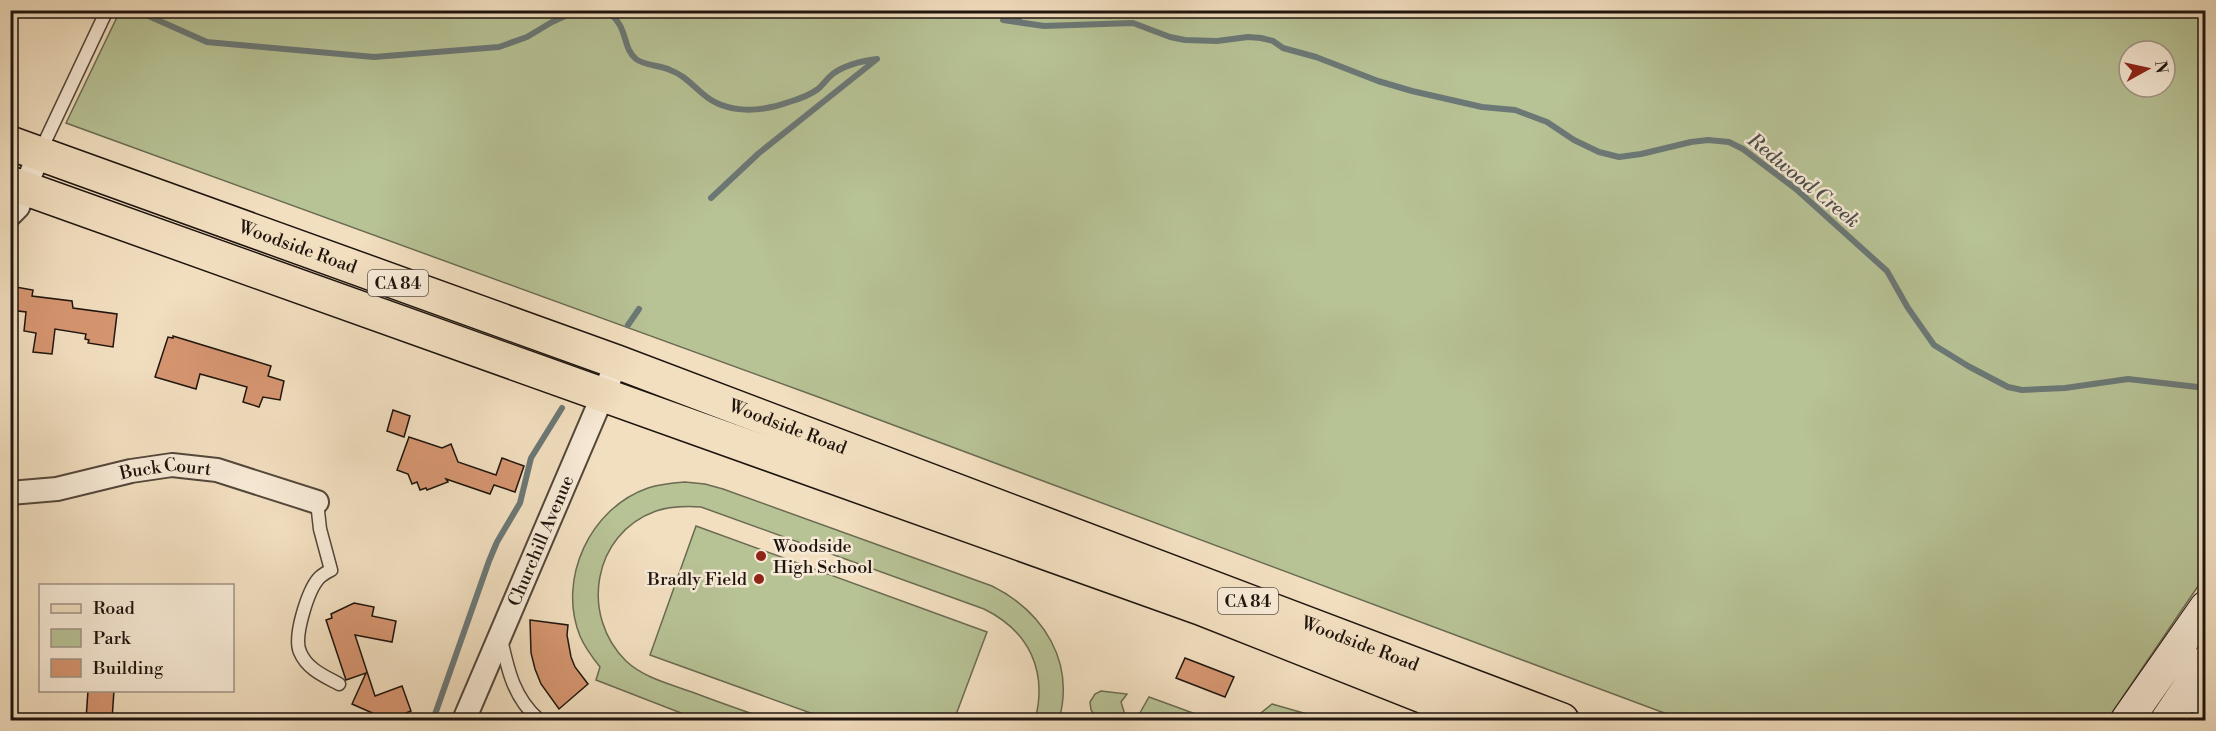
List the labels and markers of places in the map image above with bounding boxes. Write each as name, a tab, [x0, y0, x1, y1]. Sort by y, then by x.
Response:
place label: Woodside High School	[772, 535, 873, 579]
marker: Woodside High School	[754, 549, 768, 563]
place label: Bradly Field	[646, 568, 748, 591]
marker: Bradly Field	[752, 572, 766, 586]

